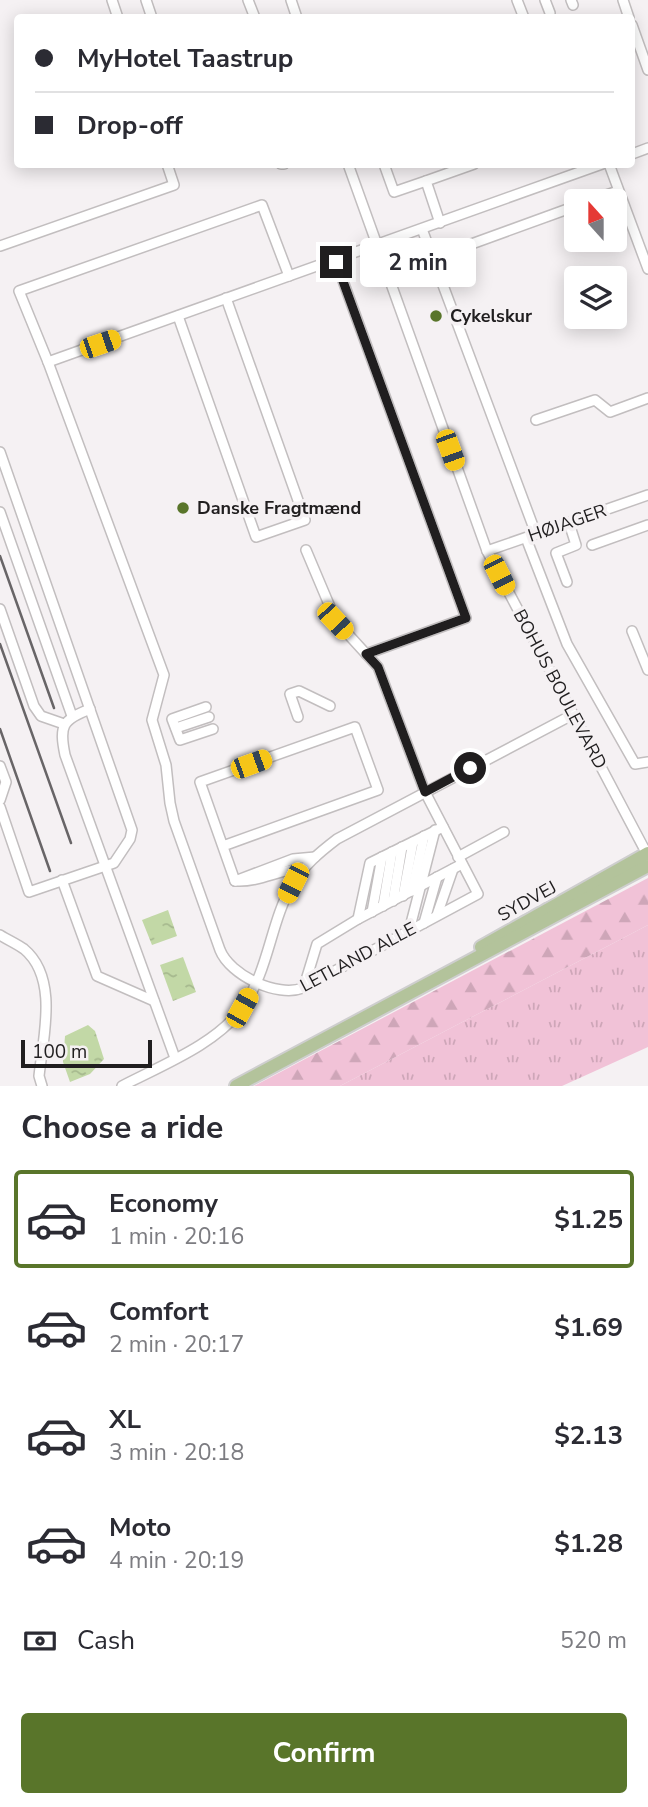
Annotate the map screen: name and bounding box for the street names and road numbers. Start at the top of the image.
street label: HØJAGER [525,498,609,548]
street label: BOHUS BOULEVARD [508,605,612,773]
street label: SYDVEJ [493,875,561,927]
street label: LETLAND ALLE [296,916,420,998]

